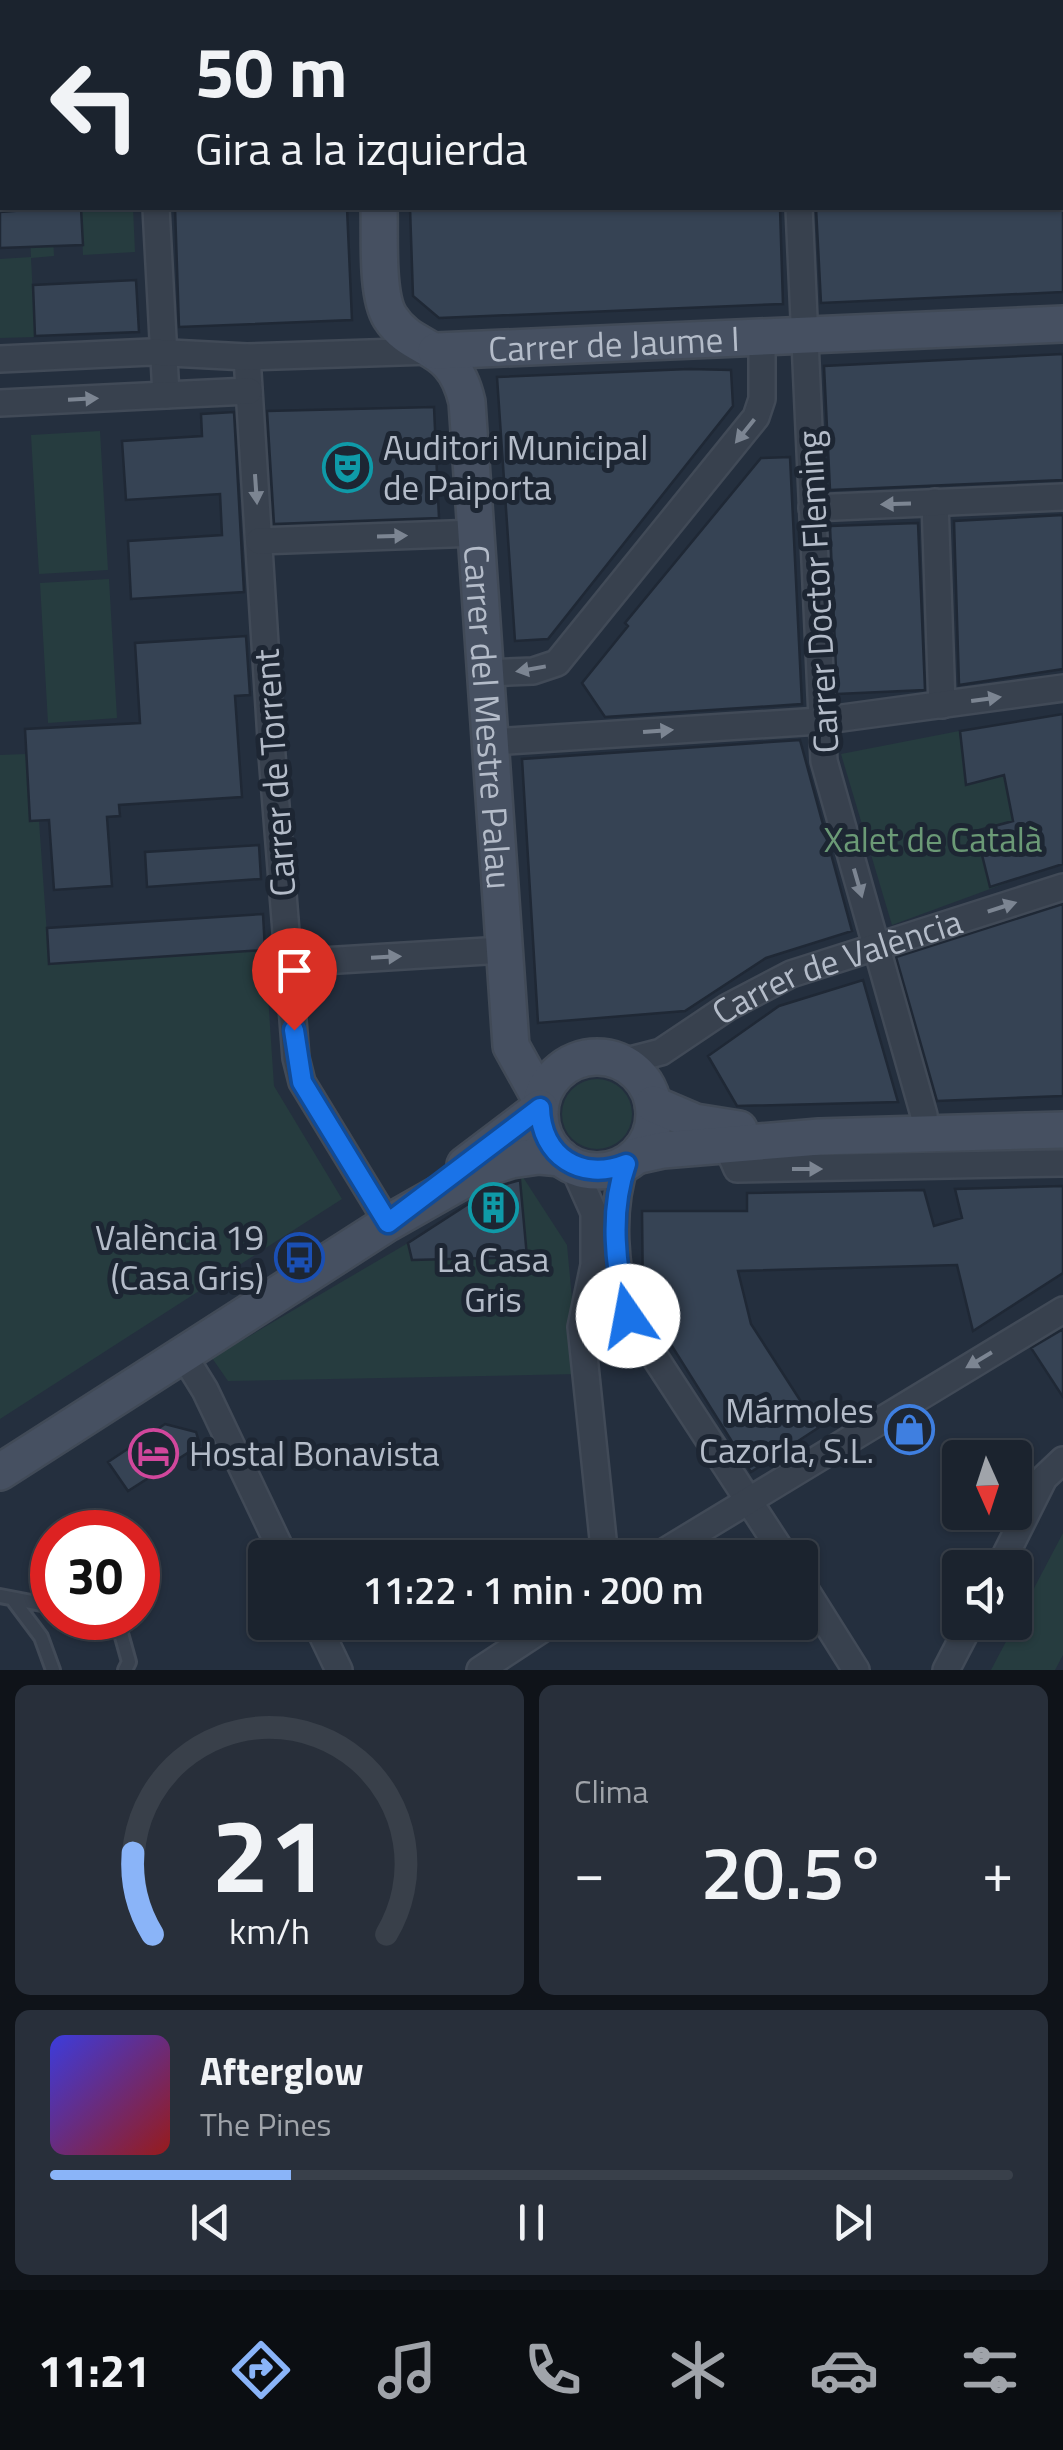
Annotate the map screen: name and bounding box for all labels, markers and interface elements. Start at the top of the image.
text: 50 m [195,18,348,124]
icon: left [30,40,160,170]
text: Gira a la izquierda [195,114,528,182]
street label: Carrer de Jaume I [487,311,741,376]
one-way arrow [67,391,99,407]
one-way arrow [735,419,756,444]
place label: Auditori Municipal de Paiporta [383,420,648,514]
street label: Carrer Doctor Fleming [782,429,852,755]
theatre icon: Auditori Municipal de Paiporta [322,441,374,493]
one-way arrow [248,473,264,505]
one-way arrow [879,496,911,512]
one-way arrow [376,528,408,544]
street label: Carrer del Mestre Palau [450,543,527,891]
street label: Carrer de Torrent [238,647,310,899]
one-way arrow [515,662,546,677]
one-way arrow [971,690,1002,706]
one-way arrow [642,723,674,739]
park label: Xalet de Català [824,812,1042,866]
one-way arrow [851,869,866,899]
street label: Carrer de València [701,894,969,1038]
one-way arrow [987,898,1017,913]
pin [252,928,337,1031]
icon: arrive [267,943,322,998]
one-way arrow [371,949,403,965]
one-way arrow [792,1161,824,1177]
building icon: La Casa Gris [467,1181,519,1233]
place label: València 19 (Casa Gris) [95,1210,264,1304]
bus stop icon: València 19 (Casa Gris) [273,1231,325,1283]
place label: La Casa Gris [437,1232,549,1326]
position arrow [576,1264,680,1368]
one-way arrow [965,1351,993,1368]
place label: Mármoles Cazorla, S.L. [699,1383,874,1477]
shop icon: Mármoles Cazorla, S.L. [883,1404,935,1456]
place label: Hostal Bonavista [189,1426,440,1480]
hotel icon: Hostal Bonavista [128,1427,180,1479]
north arrow [942,1440,1032,1530]
map controls [942,1440,1032,1640]
speed limit sign: 30 [30,1510,160,1640]
button: sound [942,1550,1032,1640]
text: 11:22 · 1 min · 200 m [362,1561,704,1619]
text: Clima [574,1767,649,1815]
text: 21 [211,1774,328,1932]
text: 20.5° [701,1814,886,1928]
text: − [574,1830,605,1913]
text: + [982,1830,1013,1913]
text: km/h [229,1903,310,1958]
text: Afterglow [200,2042,364,2100]
text: The Pines [200,2100,331,2148]
icon: previous [183,2195,238,2250]
icon: pause [504,2195,559,2250]
icon: next [825,2195,880,2250]
icon: directions [226,2335,296,2405]
icon: music [372,2335,442,2405]
icon: phone [518,2335,588,2405]
icon: climate [663,2335,733,2405]
icon: car [809,2335,879,2405]
icon: filters [955,2335,1025,2405]
text: 11:21 [38,2336,150,2404]

